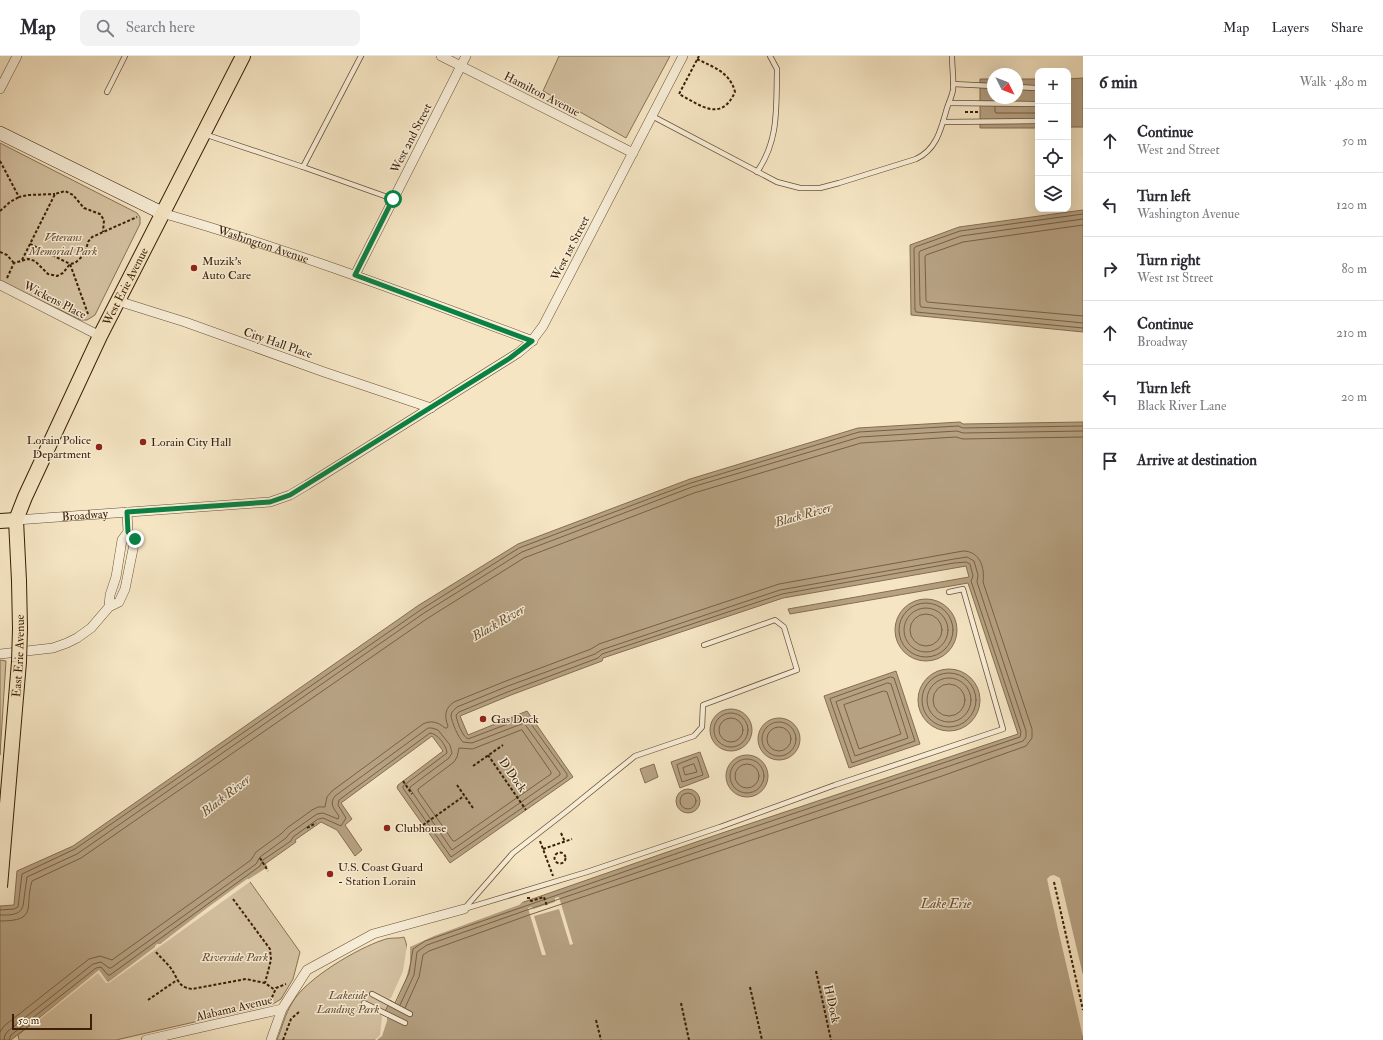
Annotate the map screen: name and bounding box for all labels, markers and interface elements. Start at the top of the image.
search box [80,10,360,46]
text: Map [20,16,56,40]
icon: search [94,17,116,39]
text: Search here [126,18,195,37]
text: Map [1223,19,1249,36]
text: Layers [1271,19,1309,36]
text: Share [1331,19,1363,36]
north arrow [987,68,1023,104]
map controls [1035,68,1071,212]
button: + [1035,68,1071,104]
street label: Hamilton Avenue [501,69,582,120]
text: 6 min [1099,72,1138,93]
text: Walk · 480 m [1299,74,1367,90]
street label: West 2nd Street [387,101,435,176]
button: − [1035,104,1071,140]
text: Continue [1137,123,1193,142]
icon: ahead [1099,130,1121,152]
text: 50 m [1342,133,1367,149]
button: locate [1035,140,1071,176]
text: West 2nd Street [1137,142,1220,158]
button: layers [1035,176,1071,212]
text: Turn left [1137,187,1191,206]
route start [384,190,402,208]
icon: left [1099,194,1121,216]
text: 120 m [1336,197,1367,213]
text: Washington Avenue [1137,206,1240,222]
street label: West 1st Street [547,213,593,284]
street label: Washington Avenue [215,223,311,267]
park label: Veterans Memorial Park [28,230,97,259]
street label: West Erie Avenue [99,245,152,329]
text: Turn right [1137,251,1200,270]
place label: Muzik's Auto Care [201,254,251,283]
icon: right [1099,258,1121,280]
text: 80 m [1341,261,1367,277]
marker: Muzik's Auto Care [189,263,199,273]
text: West 1st Street [1137,270,1213,286]
street label: Wickens Place [20,278,89,323]
text: Continue [1137,315,1193,334]
icon: ahead [1099,322,1121,344]
street label: City Hall Place [241,325,314,362]
text: 210 m [1336,325,1367,341]
text: Broadway [1137,334,1187,350]
text: Turn left [1137,379,1191,398]
icon: left [1099,386,1121,408]
text: 20 m [1341,389,1367,405]
text: Black River Lane [1137,398,1226,414]
place label: Lorain Police Department [27,433,91,462]
place label: Lorain City Hall [151,435,231,450]
marker: Lorain City Hall [138,437,148,447]
marker: Lorain Police Department [94,442,104,452]
icon: arrive [1099,450,1121,472]
text: Arrive at destination [1137,451,1257,470]
water label: Black River [772,499,835,531]
street label: Broadway [61,506,109,525]
route end [126,530,144,548]
water label: Black River [468,601,529,645]
street label: East Erie Avenue [9,614,28,698]
place label: Gas Dock [491,712,539,727]
marker: Gas Dock [478,714,488,724]
street label: D Dock [495,755,530,796]
water label: Black River [197,771,254,821]
place label: Clubhouse [395,821,446,836]
marker: Clubhouse [382,823,392,833]
place label: U.S. Coast Guard - Station Lorain [338,860,423,889]
marker: U.S. Coast Guard - Station Lorain [325,869,335,879]
water label: Lake Erie [920,896,972,912]
park label: Riverside Park [201,950,268,965]
street label: H Dock [820,984,843,1025]
park label: Lakeside Landing Park [315,988,380,1017]
street label: Alabama Avenue [193,992,274,1025]
scale bar [12,1012,92,1031]
text: 50 m [18,1014,39,1027]

